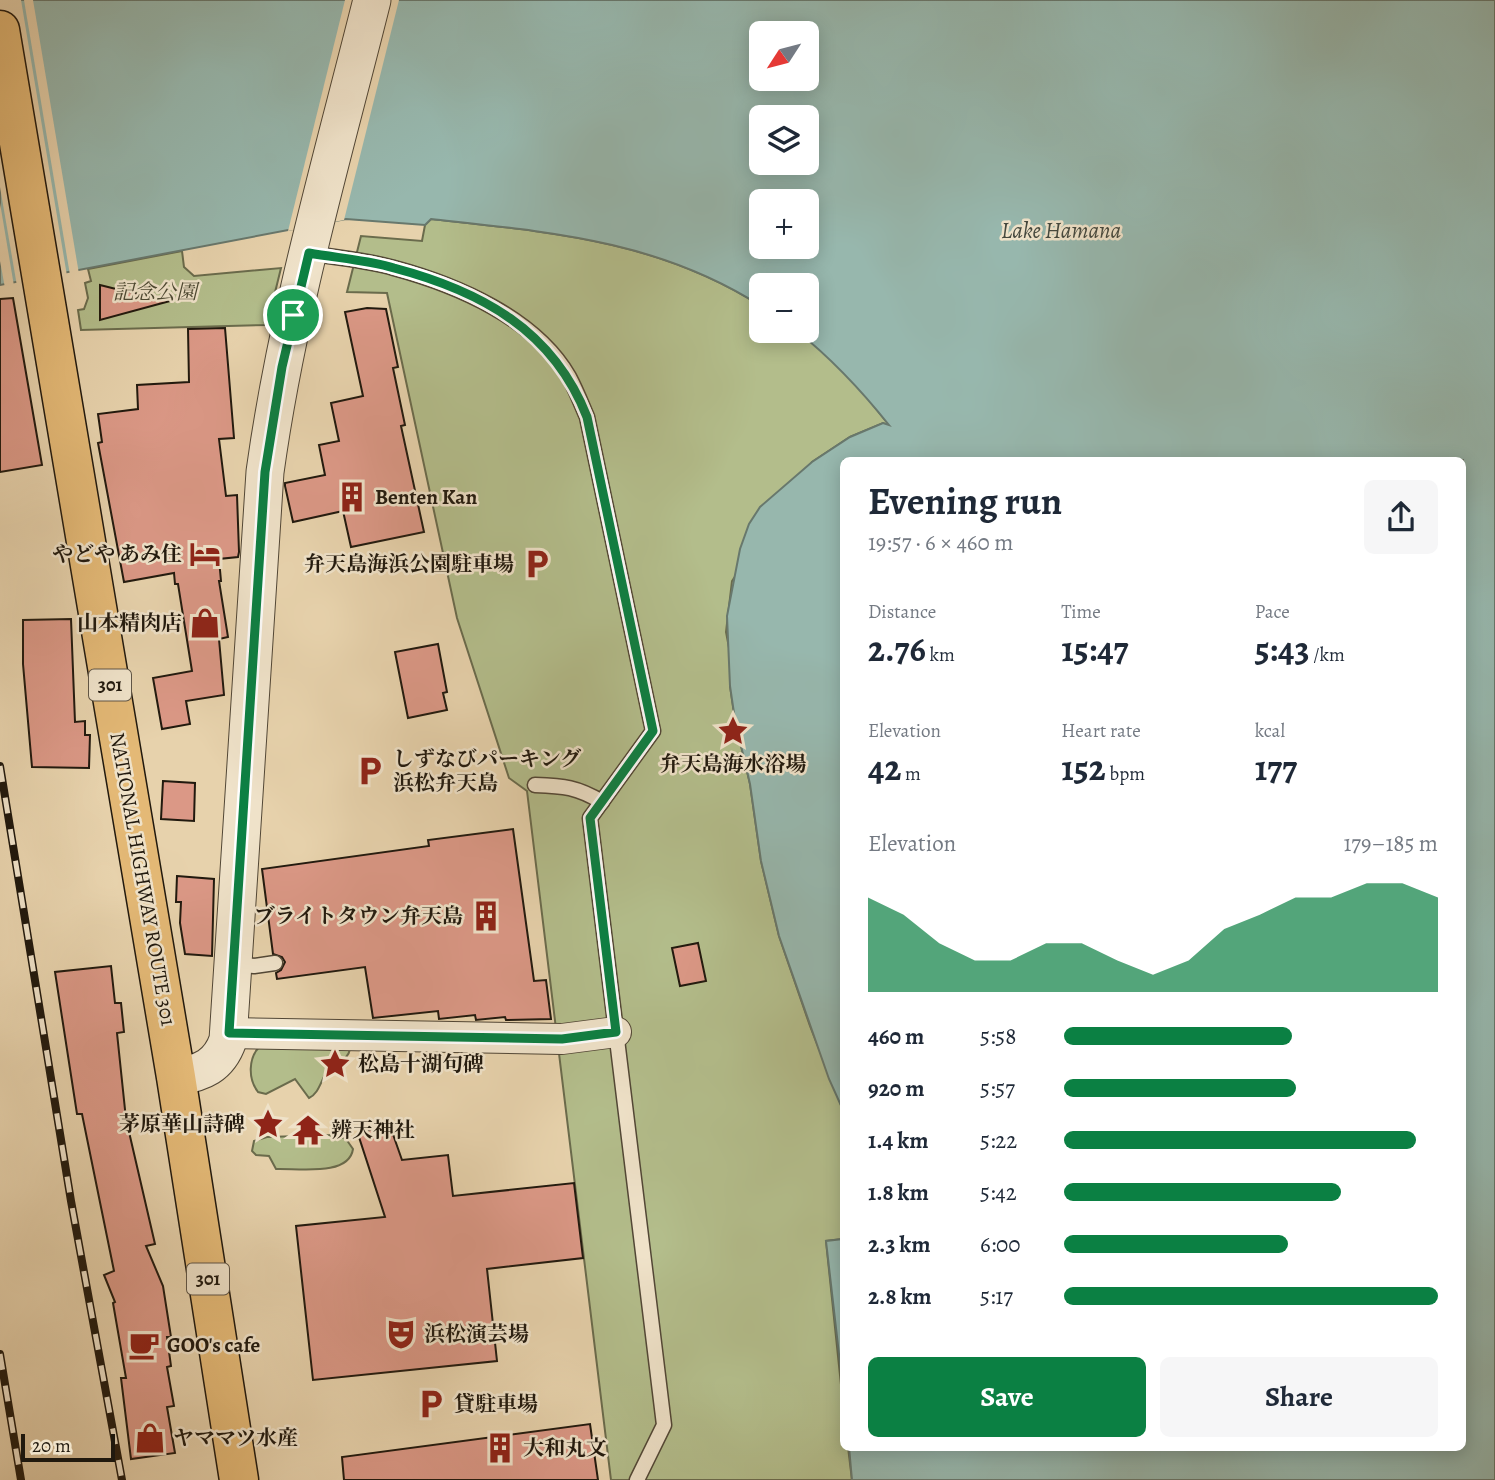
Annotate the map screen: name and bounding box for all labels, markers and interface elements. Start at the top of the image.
north arrow [749,21,819,91]
map controls [749,21,819,343]
button: layers [749,105,819,175]
button: + [749,189,819,259]
water label: Lake Hamana [1001,215,1121,246]
button: − [749,273,819,343]
park label: 記念公園 [113,278,200,306]
pin [263,285,323,345]
icon: arrive [274,296,312,334]
text: Evening run [868,475,1062,527]
building icon: Benten Kan [335,480,369,514]
button: share [1364,480,1438,554]
place label: Benten Kan [375,483,477,511]
text: 19:57 · 6 × 460 m [868,527,1013,558]
hotel icon: やどや あみ住 [188,537,222,571]
place label: やどや あみ住 [52,540,182,568]
parking icon: 弁天島海浜公園駐車場 [520,547,554,581]
place label: 弁天島海浜公園駐車場 [304,550,514,578]
text: Distance [868,599,936,625]
text: Time [1061,599,1101,625]
text: Pace [1255,599,1290,625]
shop icon: 山本精肉店 [188,606,222,640]
place label: 山本精肉店 [77,609,182,637]
text: 2.76 [868,625,926,673]
text: 15:47 [1061,625,1129,673]
text: 5:43 [1255,625,1309,673]
text: km [926,642,955,668]
text: /km [1309,642,1345,668]
road number: 301 [89,670,131,700]
place icon: 弁天島海水浴場 [716,714,750,748]
text: Elevation [868,718,941,744]
text: Heart rate [1061,718,1141,744]
text: kcal [1255,718,1285,744]
street label: NATIONAL HIGHWAY ROUTE 301 [103,730,183,1028]
text: 42 [868,744,901,792]
text: 152 [1061,744,1106,792]
text: 177 [1255,744,1297,792]
place label: しずなびパーキング 浜松弁天島 [393,745,581,797]
place label: 弁天島海水浴場 [660,750,807,778]
parking icon: しずなびパーキング 浜松弁天島 [353,754,387,788]
text: m [901,761,921,787]
text: bpm [1106,761,1145,787]
text: Elevation [868,828,956,859]
text: 179–185 m [1343,828,1438,859]
building icon: ブライトタウン弁天島 [469,899,503,933]
place label: ブライトタウン弁天島 [254,902,463,930]
text: 460 m [868,1021,924,1052]
text: 5:58 [980,1021,1016,1052]
place icon: 松島十湖句碑 [318,1047,352,1081]
place label: 松島十湖句碑 [358,1050,484,1078]
text: 920 m [868,1073,925,1104]
text: 5:57 [980,1073,1015,1104]
place icon: 茅原華山詩碑 [251,1107,285,1141]
place label: 茅原華山詩碑 [119,1110,245,1138]
temple icon: 辨天神社 [291,1113,325,1147]
place label: 辨天神社 [331,1116,415,1144]
text: 1.4 km [868,1125,929,1156]
text: 5:22 [980,1125,1017,1156]
text: 1.8 km [868,1177,929,1208]
text: 5:42 [980,1177,1017,1208]
text: 2.3 km [868,1229,931,1260]
text: 6:00 [980,1229,1021,1260]
road number: 301 [187,1264,229,1294]
text: 2.8 km [868,1281,932,1312]
text: 5:17 [980,1281,1013,1312]
theatre icon: 浜松演芸場 [384,1317,418,1351]
place label: 浜松演芸場 [424,1320,529,1348]
cafe icon: GOO's cafe [127,1328,161,1362]
place label: GOO's cafe [167,1331,260,1359]
button: Save [868,1357,1146,1437]
button: Share [1160,1357,1438,1437]
parking icon: 貸駐車場 [414,1387,448,1421]
place label: 貸駐車場 [454,1390,538,1418]
shop icon: ヤママツ水産 [133,1421,167,1455]
place label: ヤママツ水産 [173,1424,298,1452]
scale bar [21,1431,116,1463]
building icon: 大和丸文 [483,1431,517,1465]
text: 20 m [32,1433,71,1459]
place label: 大和丸文 [523,1434,607,1462]

